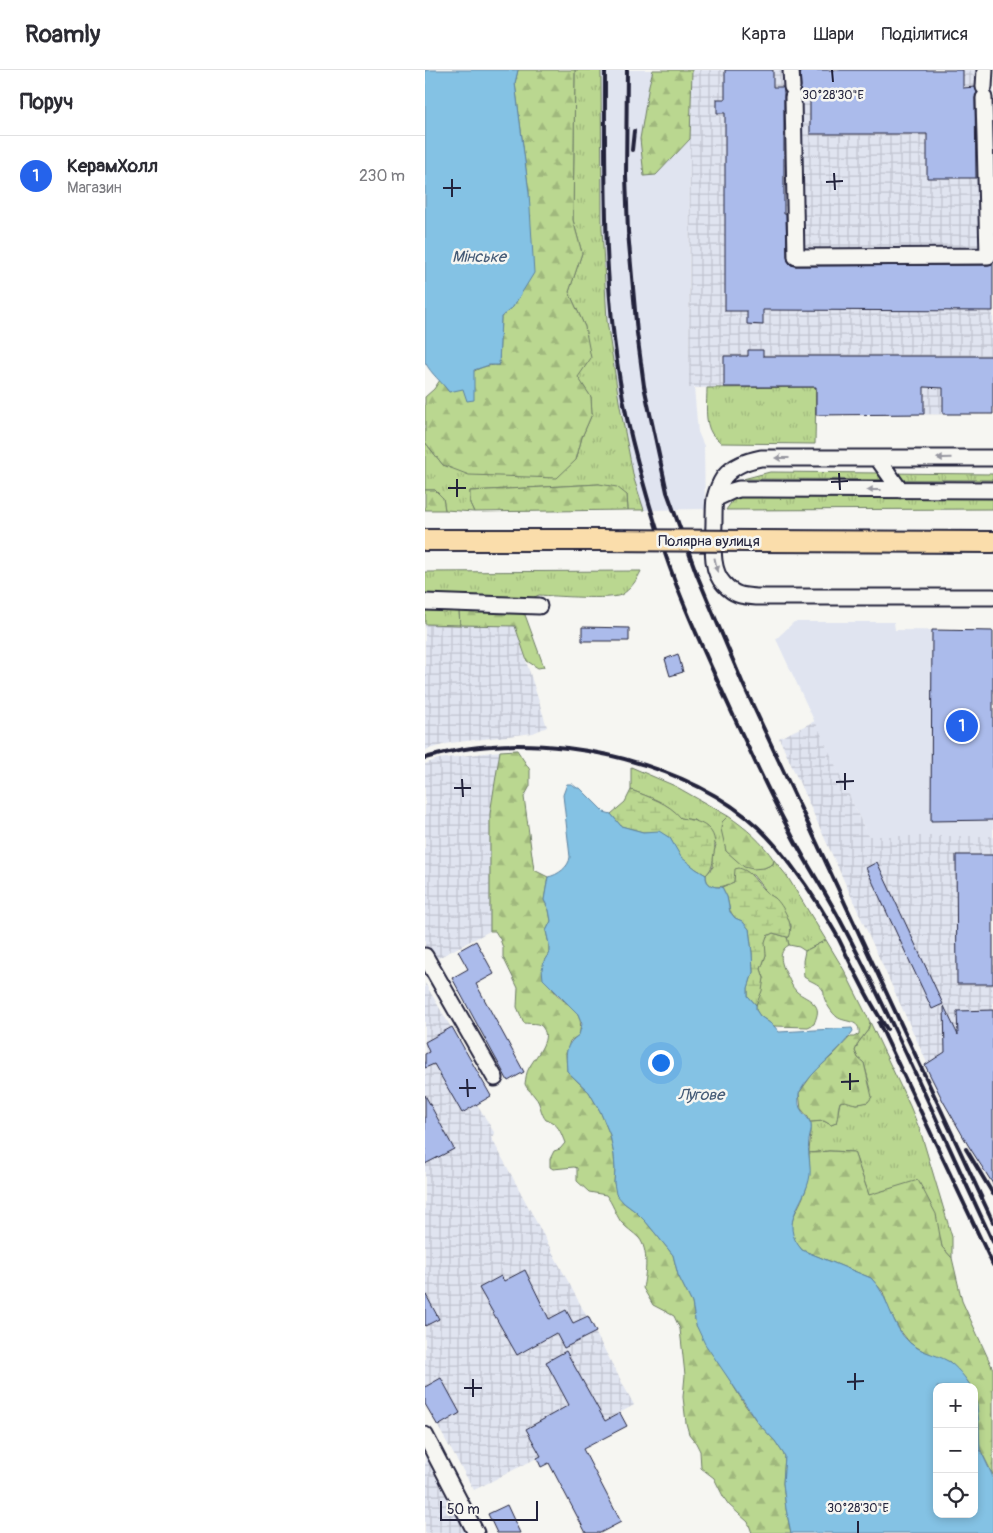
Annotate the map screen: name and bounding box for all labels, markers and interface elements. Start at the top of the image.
text: Roamly [25,20,100,49]
text: Карта [741,23,786,46]
text: Шари [814,23,853,46]
text: Поділитися [881,23,968,46]
text: 30°28'30"E [802,88,864,103]
text: Поруч [20,89,73,116]
text: КерамХолл [67,154,158,178]
text: 1 [33,166,39,186]
text: 230 m [359,166,405,186]
text: Магазин [67,178,122,198]
water label: Мінське [452,247,508,267]
one-way arrow [774,454,790,462]
one-way arrow [936,454,952,462]
one-way arrow [866,485,882,493]
street label: Полярна вулиця [658,532,760,551]
one-way arrow [712,558,720,573]
pin: 1 [946,707,978,745]
your location [648,1050,674,1076]
water label: Лугове [678,1085,726,1105]
map controls [933,1383,978,1518]
button: + [933,1383,978,1428]
button: − [933,1428,978,1473]
button: locate [933,1473,978,1518]
scale bar [440,1498,537,1521]
text: 50 m [447,1501,480,1518]
text: 30°28'30"E [827,1501,889,1516]

